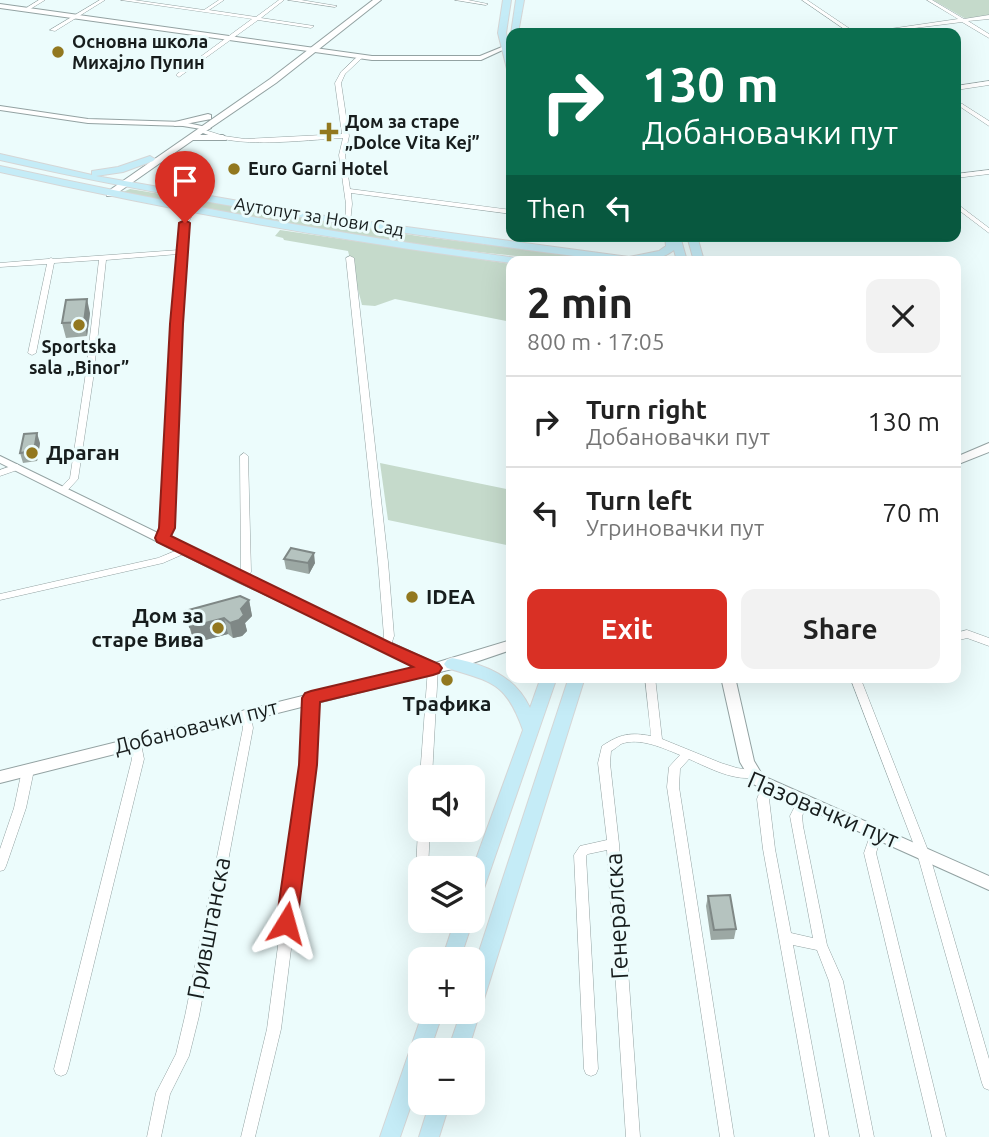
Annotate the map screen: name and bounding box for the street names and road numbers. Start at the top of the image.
street label: Аутопут за Нови Сад [233,193,406,239]
street label: Добановачки пут [111,694,281,758]
street label: Пазовачки пут [744,766,903,854]
street label: Генералска [600,852,633,980]
street label: Гривштанска [182,855,235,1001]

